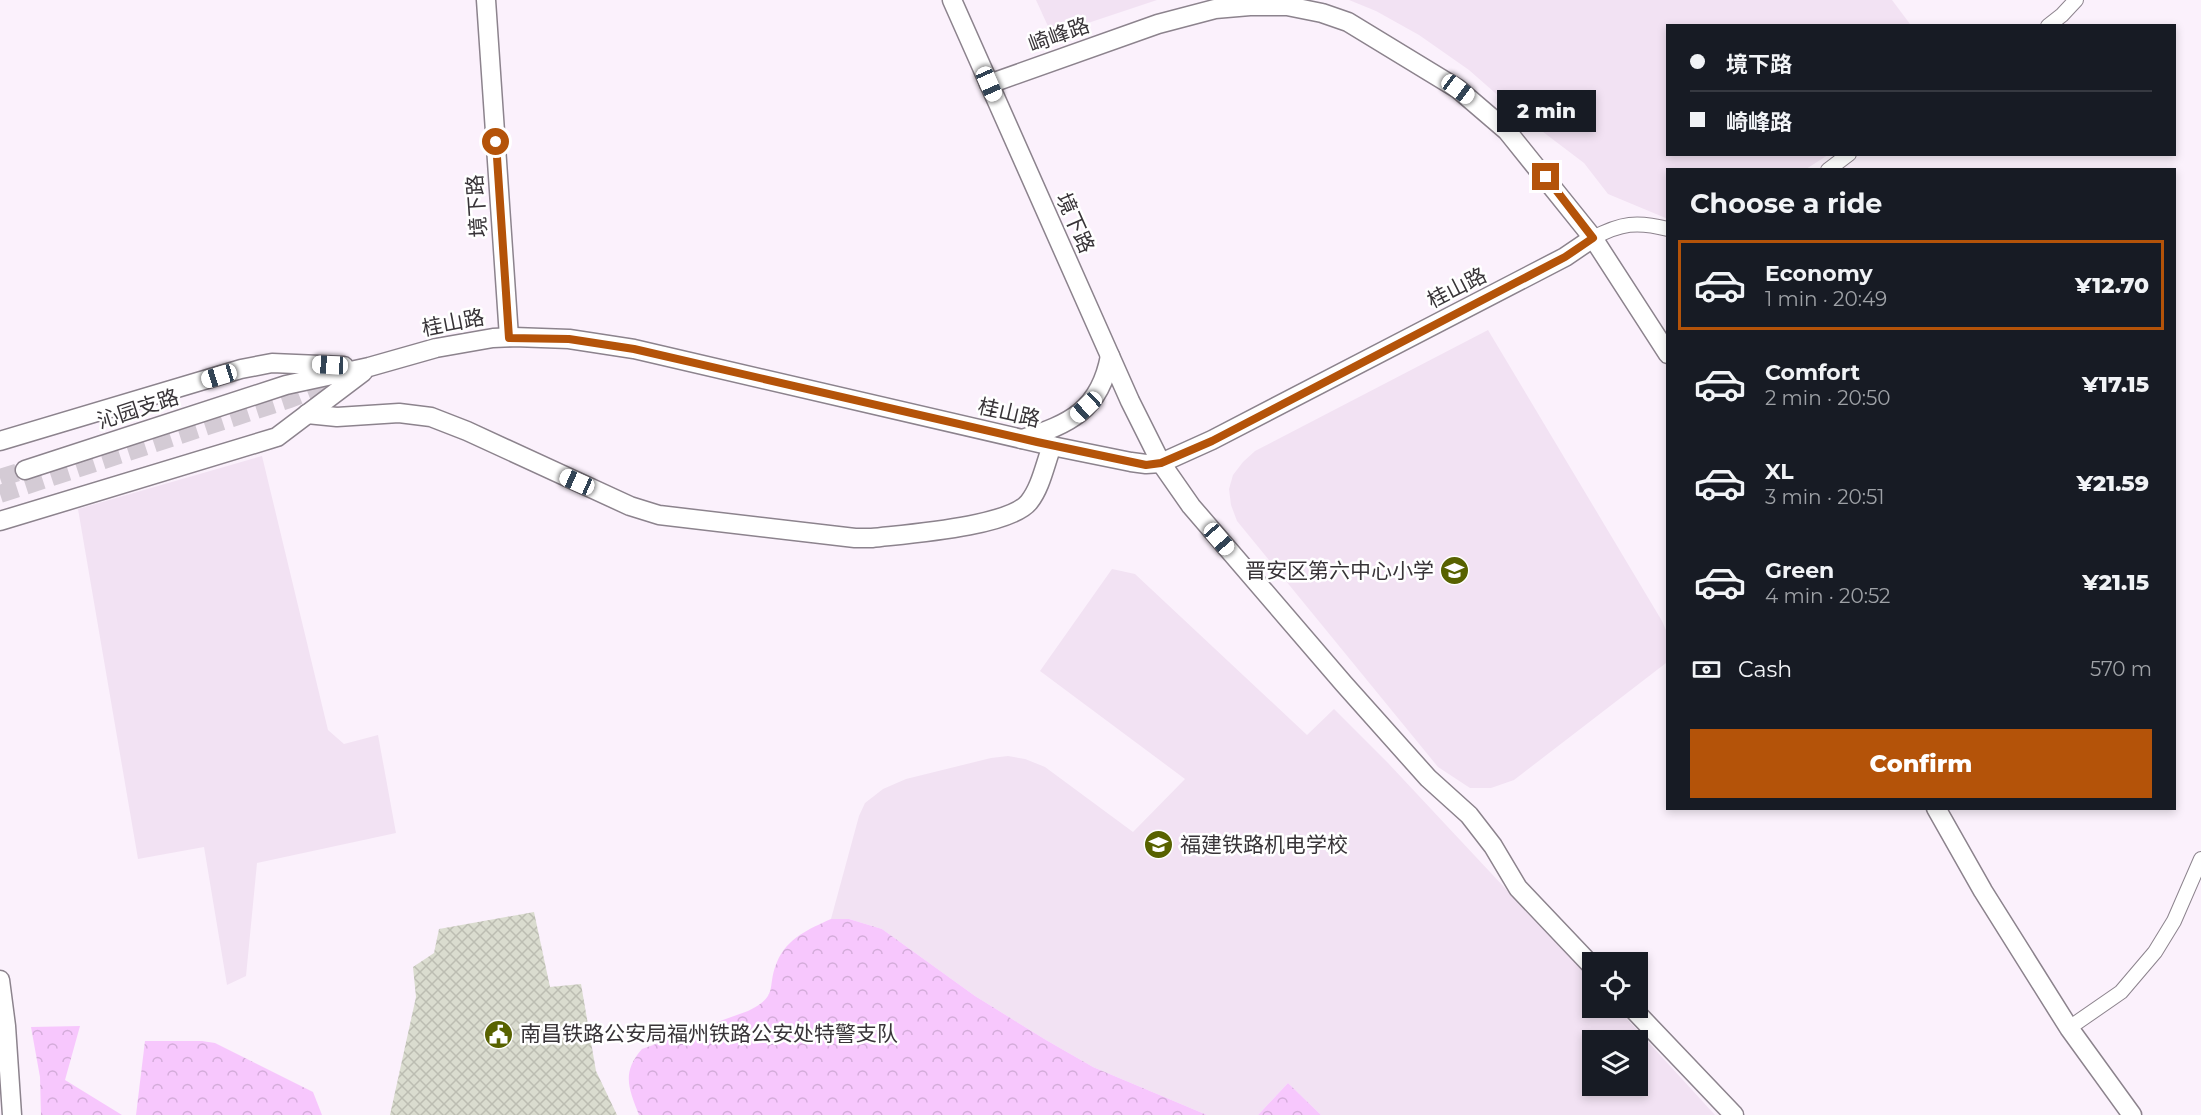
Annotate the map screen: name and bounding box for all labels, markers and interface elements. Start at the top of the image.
street label: 崎峰路 [1025,12,1093,57]
text: 境下路 [1726,51,1792,78]
car [973,64,1005,104]
car [1438,71,1478,107]
callout: 2 min [1496,90,1596,132]
text: 2 min [1517,99,1576,123]
text: 崎峰路 [1726,109,1792,136]
route start [482,128,509,155]
route end [1532,163,1559,190]
street label: 境下路 [462,174,491,238]
text: Choose a ride [1690,187,1882,220]
street label: 境下路 [1051,189,1100,257]
icon: car [1693,258,1747,312]
text: Economy [1765,260,1873,287]
street label: 桂山路 [1423,262,1491,313]
text: ¥12.70 [2075,272,2149,299]
text: 1 min · 20:49 [1765,287,1887,311]
street label: 桂山路 [420,304,486,341]
car [312,355,348,375]
icon: car [1693,357,1747,411]
text: Comfort [1765,359,1860,386]
car [199,362,239,390]
text: ¥17.15 [2082,371,2149,398]
street label: 沁园支路 [94,384,182,433]
text: 2 min · 20:50 [1765,386,1891,410]
car [1067,388,1105,426]
street label: 桂山路 [976,393,1043,432]
icon: car [1693,456,1747,510]
text: XL [1765,458,1794,485]
car [557,466,597,498]
text: ¥21.59 [2076,470,2149,497]
text: 3 min · 20:51 [1765,485,1885,509]
car [1200,520,1238,558]
school or university icon: 晋安区第六中心小学 [1439,555,1471,587]
icon: car [1693,555,1747,609]
text: Green [1765,557,1834,584]
place label: 晋安区第六中心小学 [1245,558,1434,583]
text: ¥21.15 [2082,569,2149,596]
text: 4 min · 20:52 [1765,584,1890,608]
icon: cash [1690,653,1723,686]
text: Cash [1738,656,1792,683]
text: 570 m [2090,657,2152,681]
button: Confirm [1690,729,2152,798]
school or university icon: 福建铁路机电学校 [1143,829,1175,861]
place label: 福建铁路机电学校 [1180,832,1348,857]
map controls [1582,952,1648,1096]
button: locate [1582,952,1648,1018]
public building icon: 南昌铁路公安局福州铁路公安处特警支队 [483,1018,515,1050]
place label: 南昌铁路公安局福州铁路公安处特警支队 [520,1021,898,1046]
button: layers [1582,1030,1648,1096]

